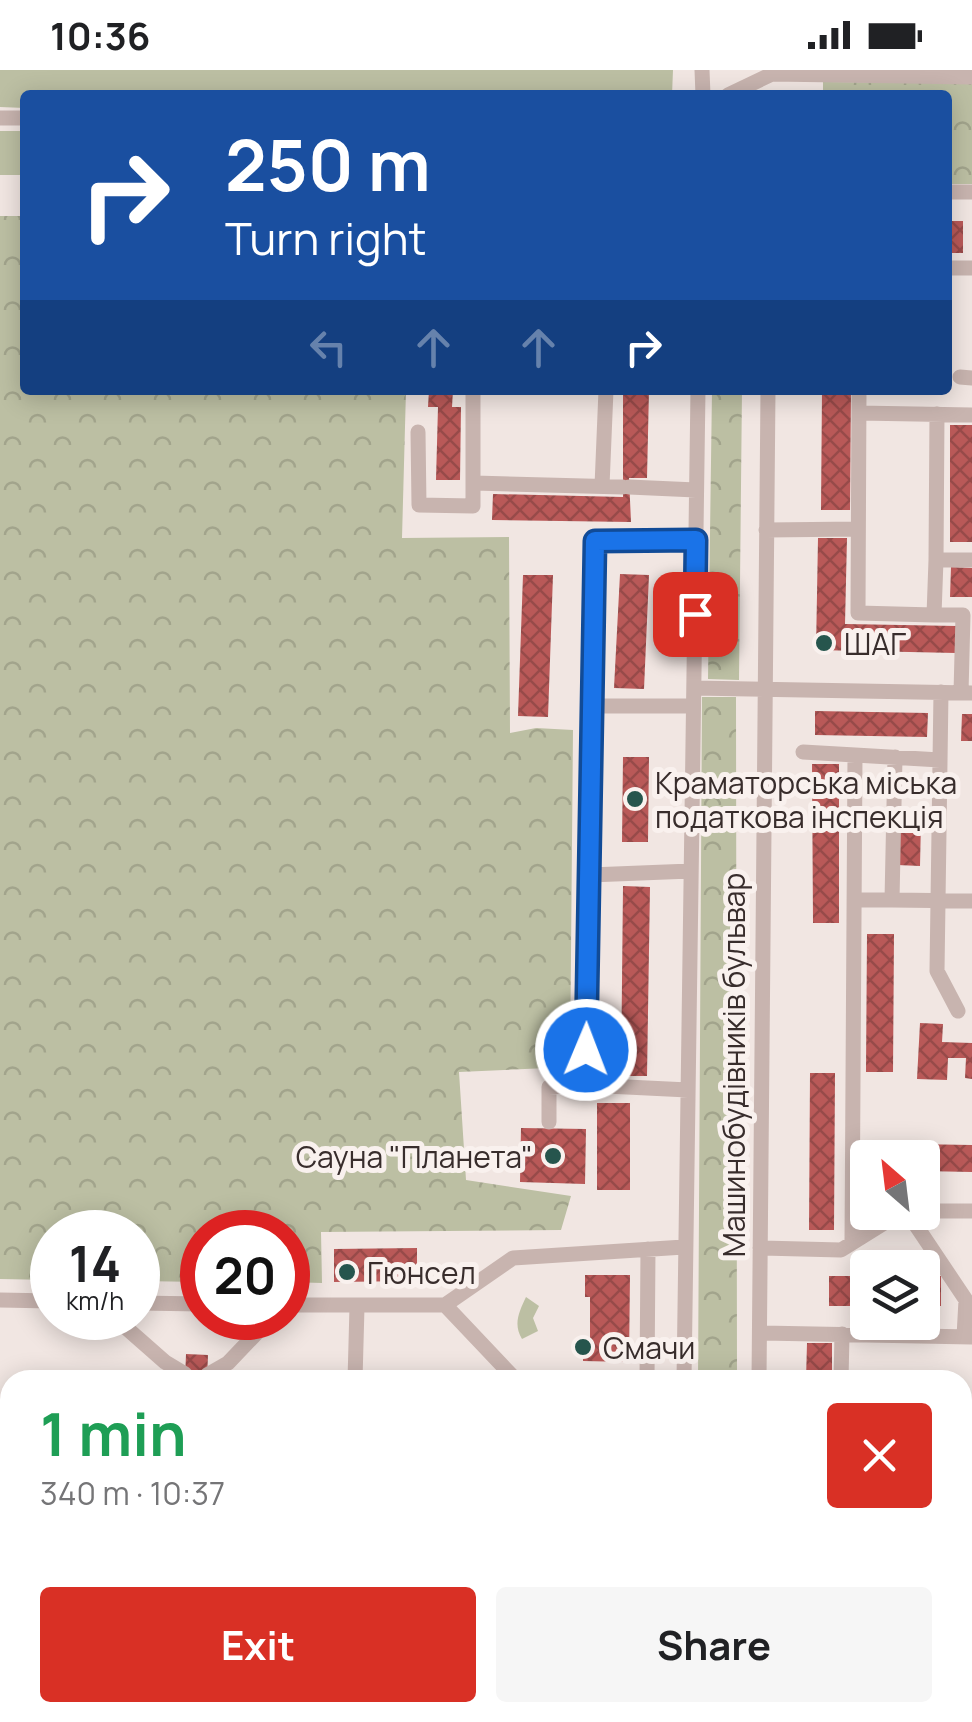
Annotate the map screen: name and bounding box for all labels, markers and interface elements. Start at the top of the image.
text: 10:36 [50,9,150,61]
text: 250 m [225,116,431,212]
icon: right [60,130,190,260]
text: Turn right [225,207,426,269]
icon: left [301,320,356,375]
icon: ahead [406,320,461,375]
icon: ahead [511,320,566,375]
icon: right [616,320,671,375]
pin [653,572,738,657]
icon: arrive [668,587,723,642]
place label: ШАГ [844,623,906,664]
marker: ШАГ [813,632,835,654]
place label: Краматорська міська податкова інспекція [655,762,957,837]
marker: Краматорська міська податкова інспекція [624,788,646,810]
street label: Машинобудівників бульвар [713,873,754,1257]
position arrow [534,998,638,1102]
place label: Сауна "Планета" [296,1136,533,1177]
north arrow [850,1140,940,1230]
map controls [850,1140,940,1340]
marker: Сауна "Планета" [542,1145,564,1167]
speed limit sign: 20 [180,1210,310,1340]
text: 14 [69,1229,121,1297]
button: layers [850,1250,940,1340]
place label: Гюнсел [367,1252,476,1293]
marker: Гюнсел [336,1261,358,1283]
text: km/h [66,1283,124,1318]
place label: Смачи [603,1327,695,1368]
marker: Смачи [572,1336,594,1358]
text: 1 min [40,1392,187,1474]
button: close [827,1403,932,1508]
text: 340 m · 10:37 [40,1471,225,1515]
button: Exit [40,1587,476,1702]
button: Share [496,1587,932,1702]

